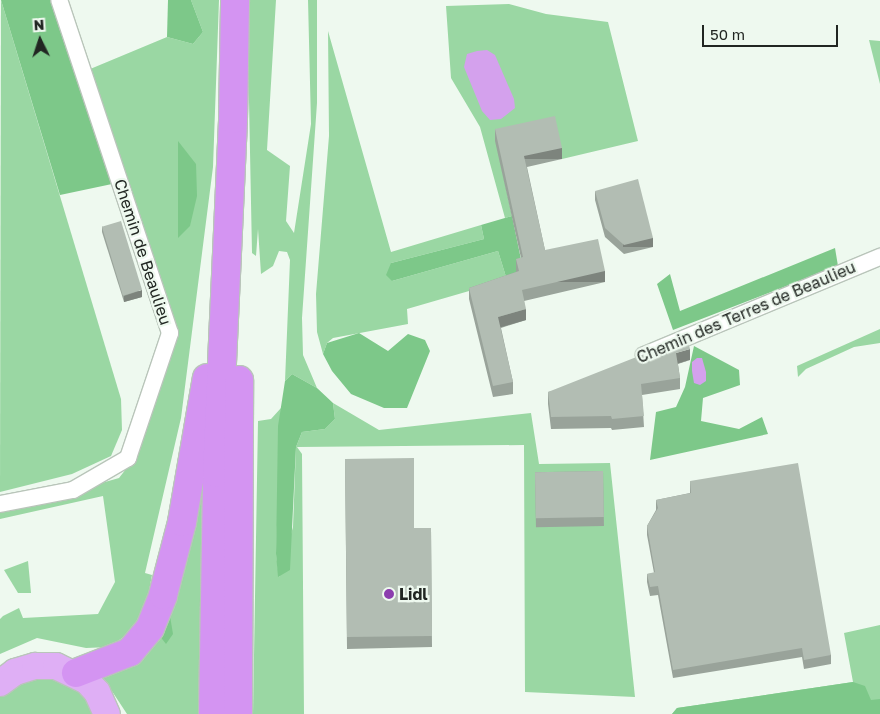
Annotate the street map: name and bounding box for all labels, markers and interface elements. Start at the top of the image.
north arrow [15,15,65,65]
scale bar [705,15,841,47]
text: N [33,16,45,33]
text: 50 m [710,25,745,43]
street label: Chemin de Beaulieu [110,177,176,327]
street label: Chemin des Terres de Beaulieu [634,257,858,367]
place label: Lidl [399,584,428,604]
marker: Lidl [383,588,395,600]

